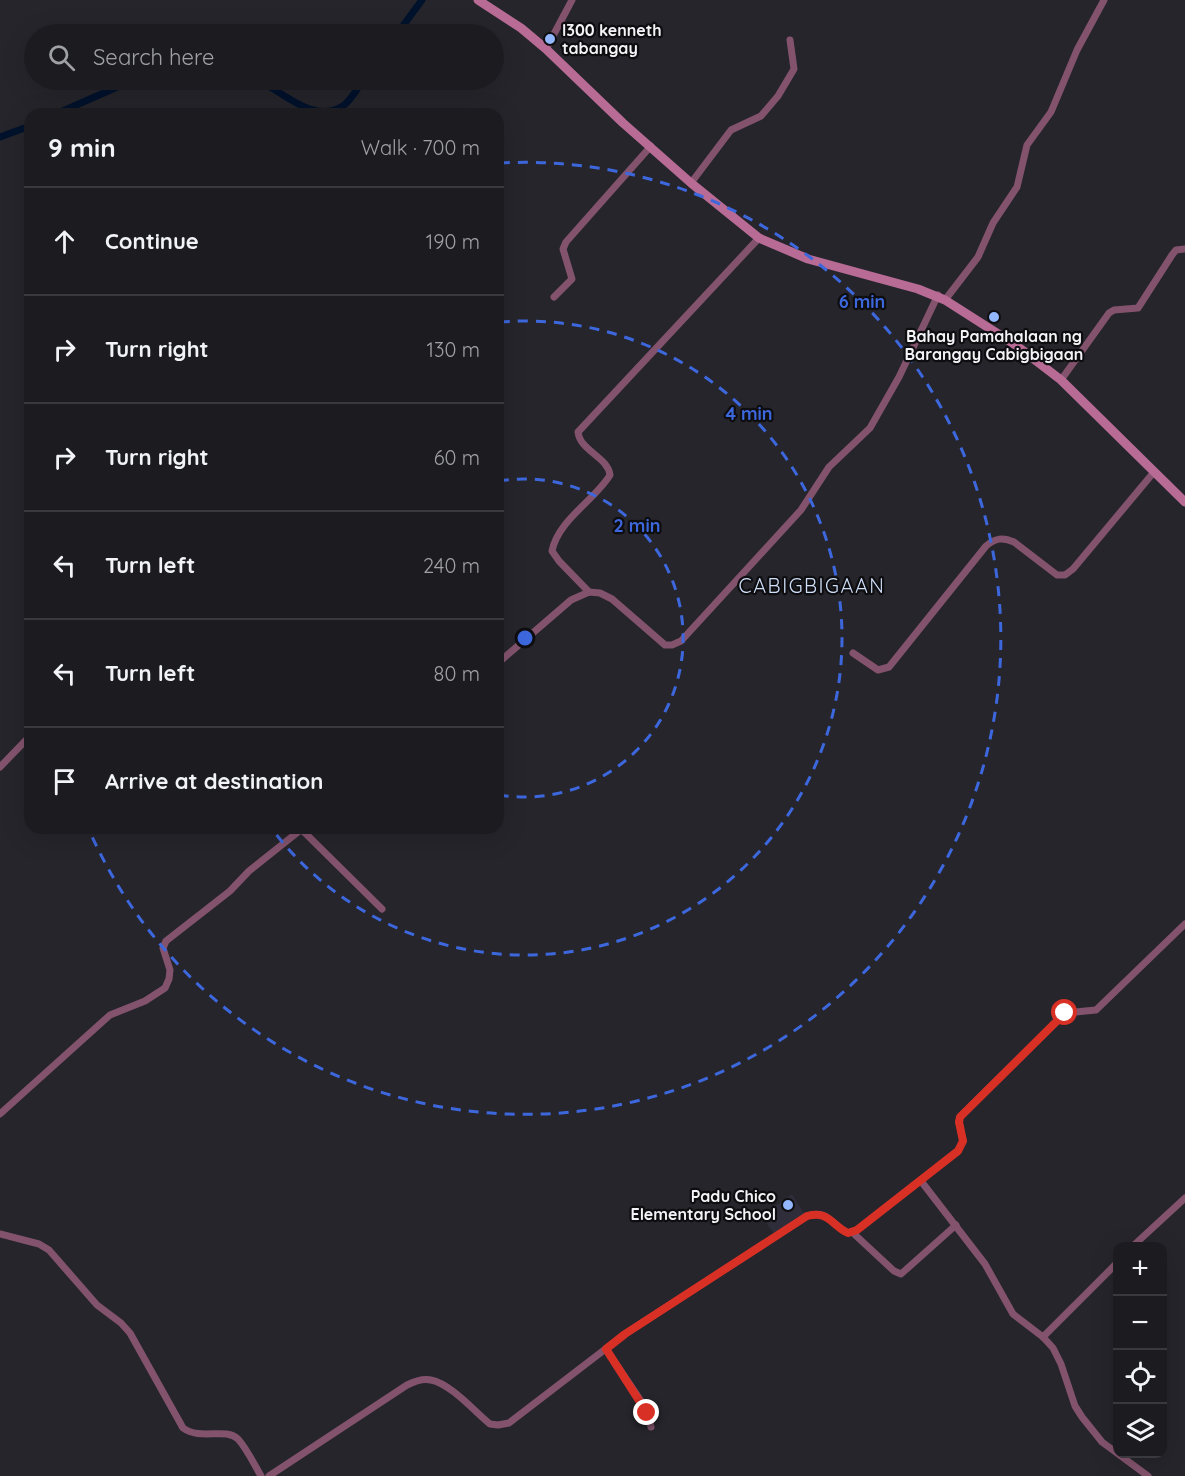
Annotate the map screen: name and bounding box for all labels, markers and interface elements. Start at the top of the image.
place label: l300 kenneth tabangay [562,20,662,58]
search box [24,24,504,90]
marker: l300 kenneth tabangay [543,32,557,46]
icon: search [45,41,78,74]
text: Search here [93,43,214,71]
text: 9 min [48,131,116,164]
text: Walk · 700 m [361,135,480,160]
icon: ahead [48,225,81,258]
text: Continue [105,227,199,255]
text: 190 m [426,229,480,254]
text: 6 min [839,290,885,313]
marker: Bahay Pamahalaan ng Barangay Cabigbigaan [987,310,1001,324]
place label: Bahay Pamahalaan ng Barangay Cabigbigaan [905,326,1083,364]
icon: right [48,333,81,366]
text: Turn right [105,335,209,363]
text: 130 m [427,337,480,362]
text: 4 min [725,402,773,425]
icon: right [48,441,81,474]
text: Turn right [105,443,209,471]
text: 60 m [434,445,480,470]
text: 2 min [614,514,660,537]
icon: left [48,549,81,582]
text: Turn left [105,551,195,579]
text: 240 m [423,553,480,578]
district label: CABIGBIGAAN [739,573,885,598]
centre of rings [515,628,535,648]
icon: left [48,657,81,690]
text: Turn left [105,659,195,687]
text: 80 m [434,661,480,686]
icon: arrive [48,765,81,798]
text: Arrive at destination [105,767,323,795]
route start [1051,999,1077,1025]
place label: Padu Chico Elementary School [631,1186,776,1224]
marker: Padu Chico Elementary School [781,1198,795,1212]
map controls [1113,1242,1167,1458]
button: + [1113,1242,1167,1296]
button: − [1113,1296,1167,1350]
button: locate [1113,1350,1167,1404]
route end [633,1399,659,1425]
button: layers [1113,1404,1167,1458]

